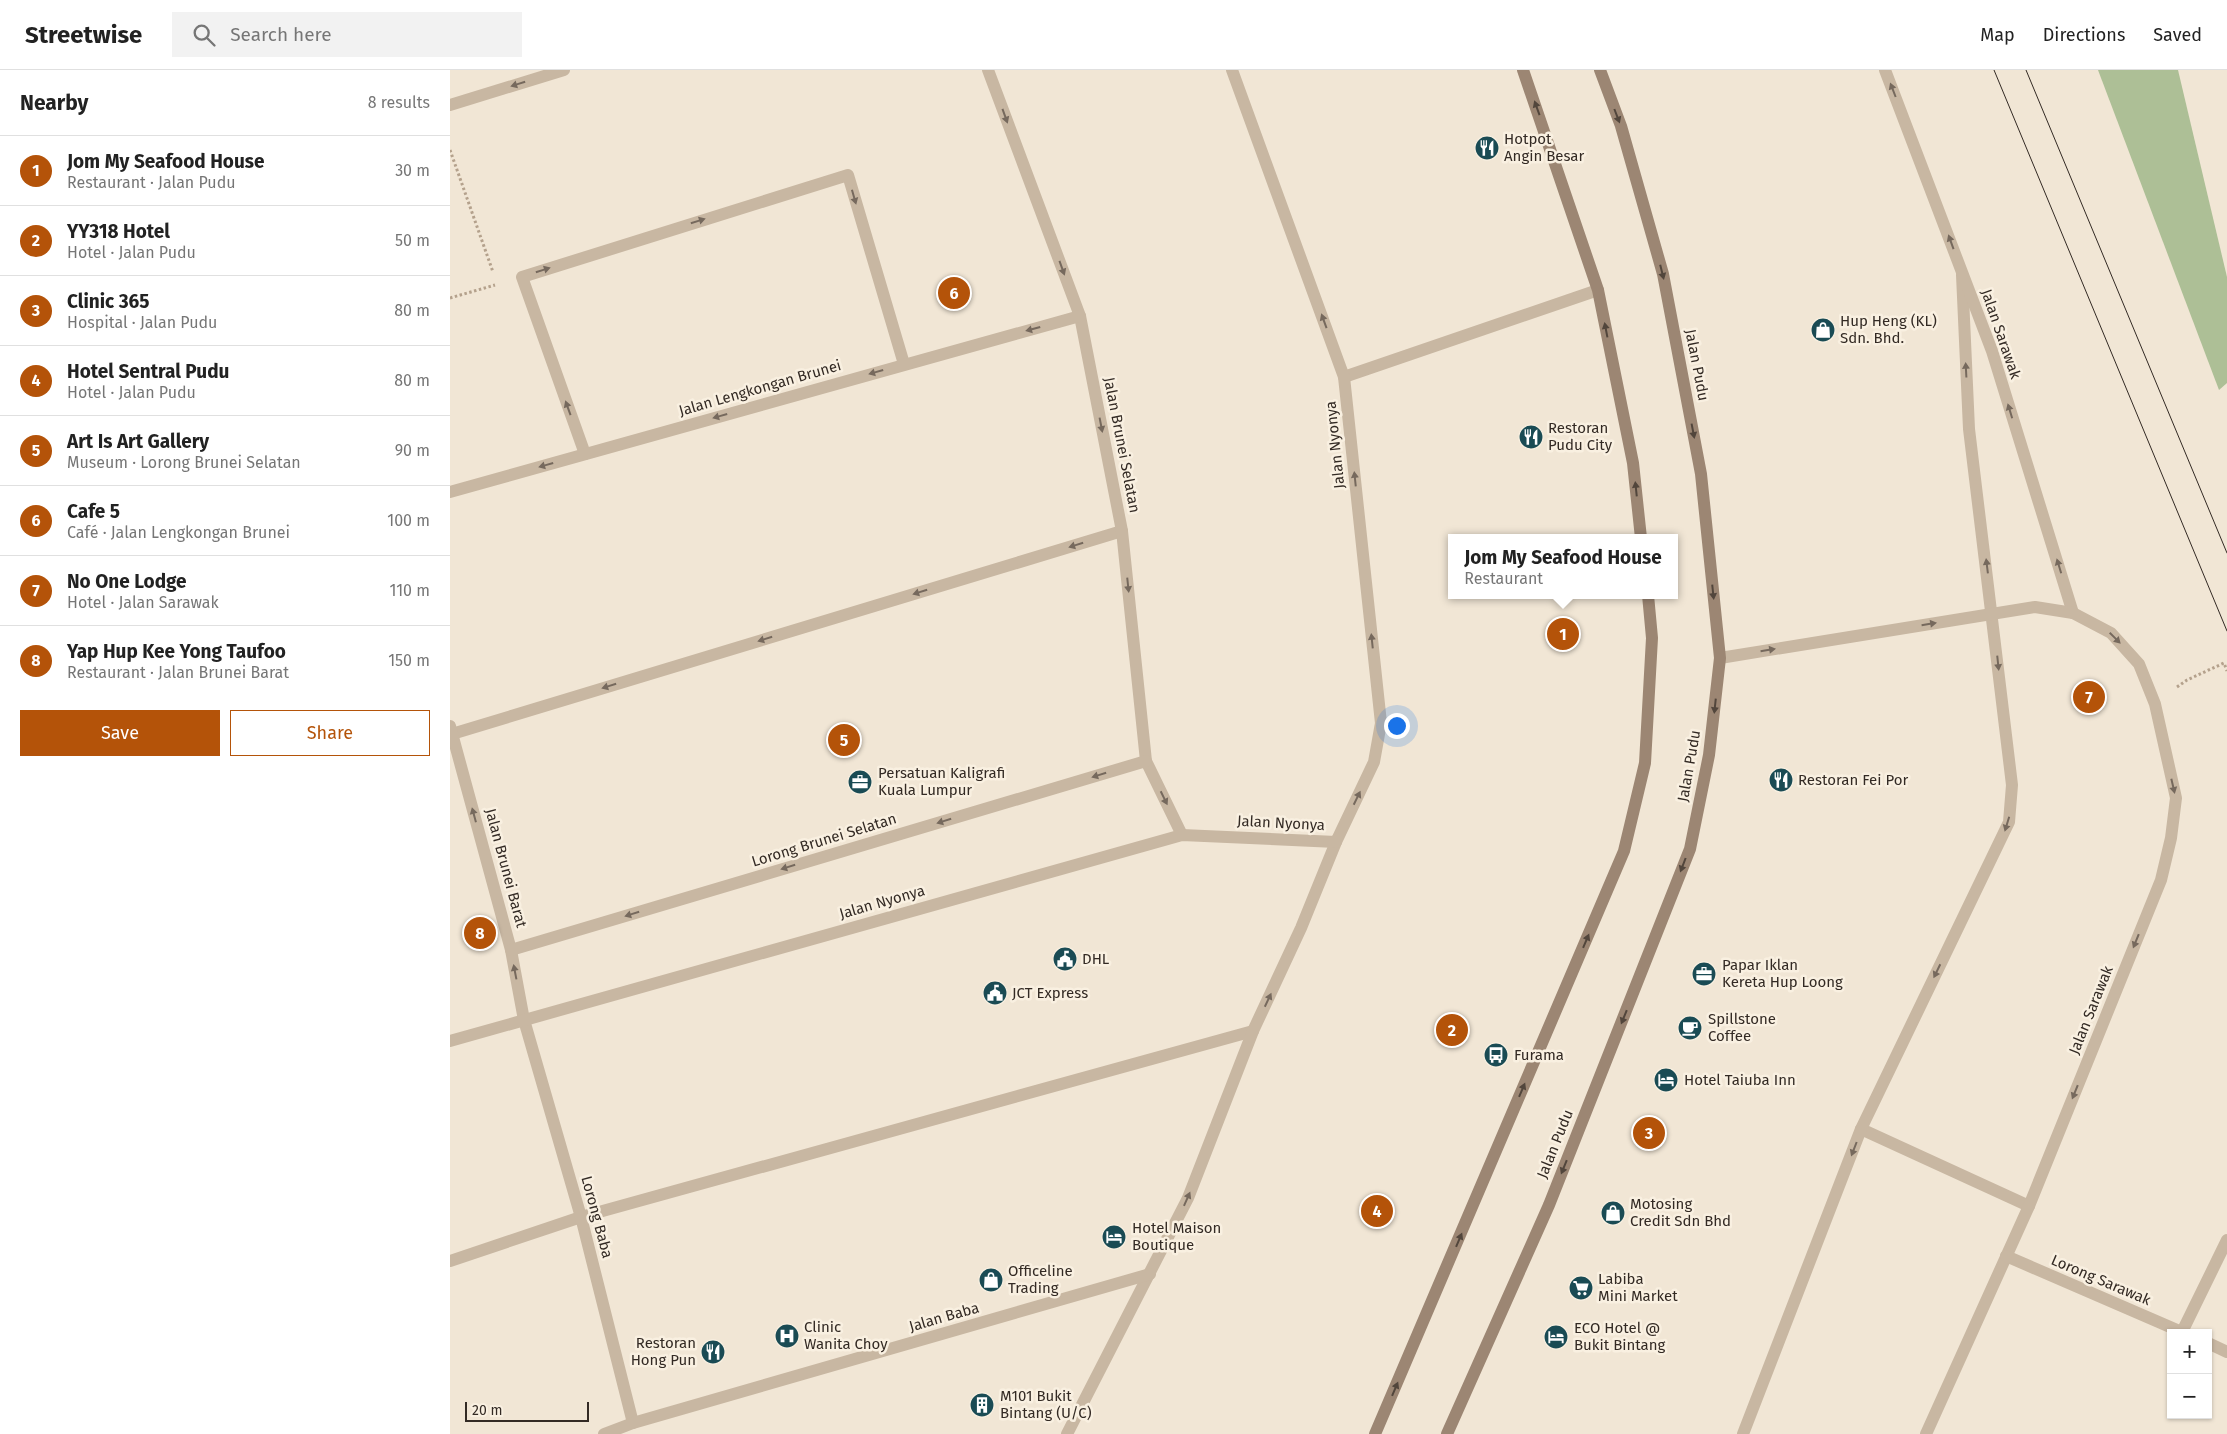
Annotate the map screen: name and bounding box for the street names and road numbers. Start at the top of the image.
street label: Jalan Sarawak [1977,287,2025,382]
street label: Jalan Pudu [1681,328,1713,402]
street label: Jalan Lengkongan Brunei [677,356,843,420]
street label: Jalan Brunei Selatan [1100,376,1144,514]
street label: Jalan Nyonya [1321,400,1349,490]
street label: Jalan Pudu [1674,729,1704,803]
street label: Jalan Brunei Barat [481,806,531,930]
street label: Lorong Brunei Selatan [749,809,899,871]
street label: Jalan Nyonya [1237,812,1325,834]
street label: Jalan Nyonya [837,881,927,923]
street label: Jalan Sarawak [2065,963,2117,1057]
street label: Jalan Pudu [1533,1107,1577,1181]
street label: Lorong Baba [577,1174,617,1260]
street label: Lorong Sarawak [2048,1251,2154,1309]
street label: Jalan Baba [907,1298,981,1336]

